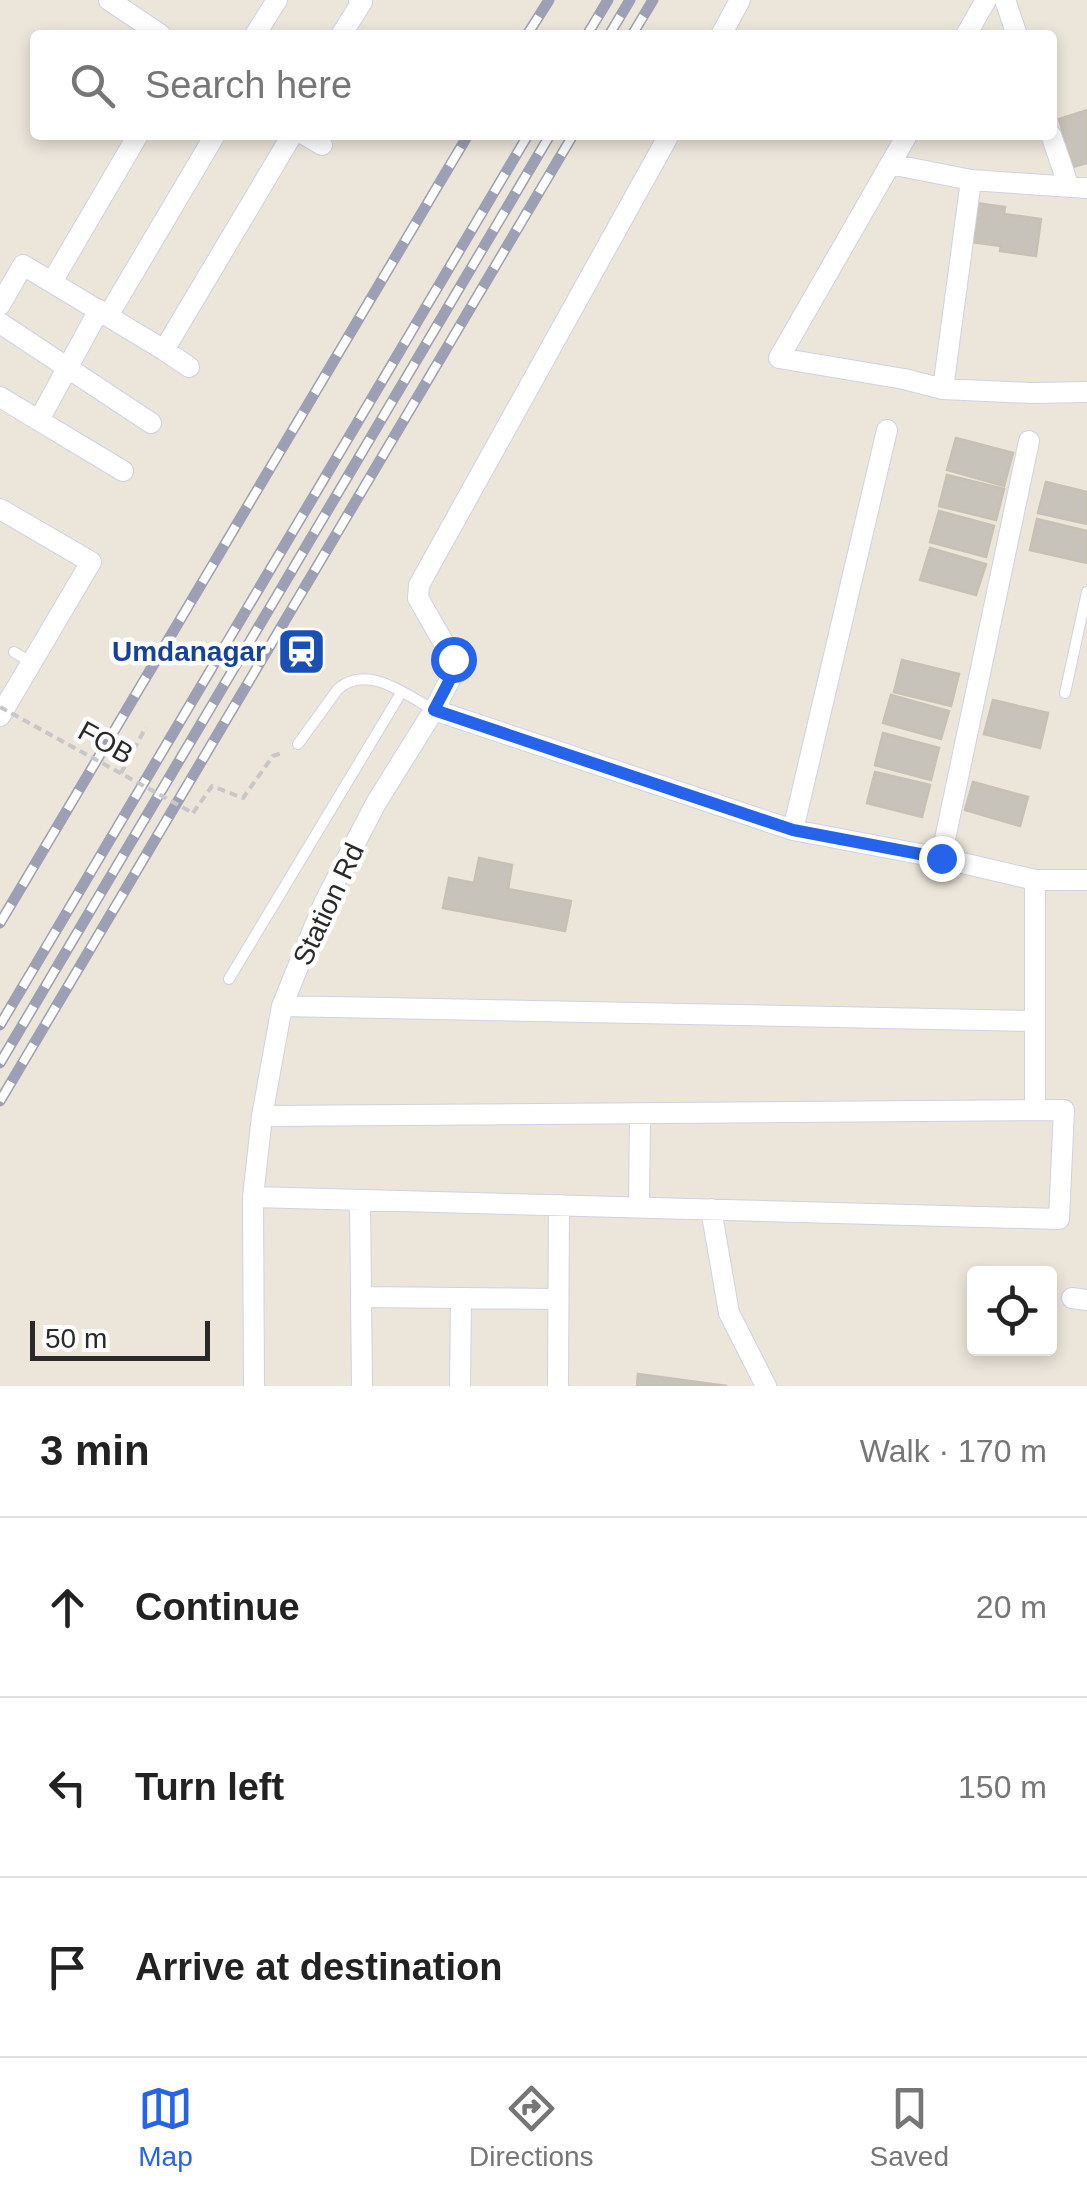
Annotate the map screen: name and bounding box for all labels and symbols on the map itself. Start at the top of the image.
station icon: Umdanagar [275,625,327,677]
place label: Umdanagar [112,636,266,667]
route start [431,637,477,683]
street label: FOB [73,715,138,770]
route end [919,836,965,882]
street label: Station Rd [287,838,370,970]
scale bar [30,1316,210,1360]

